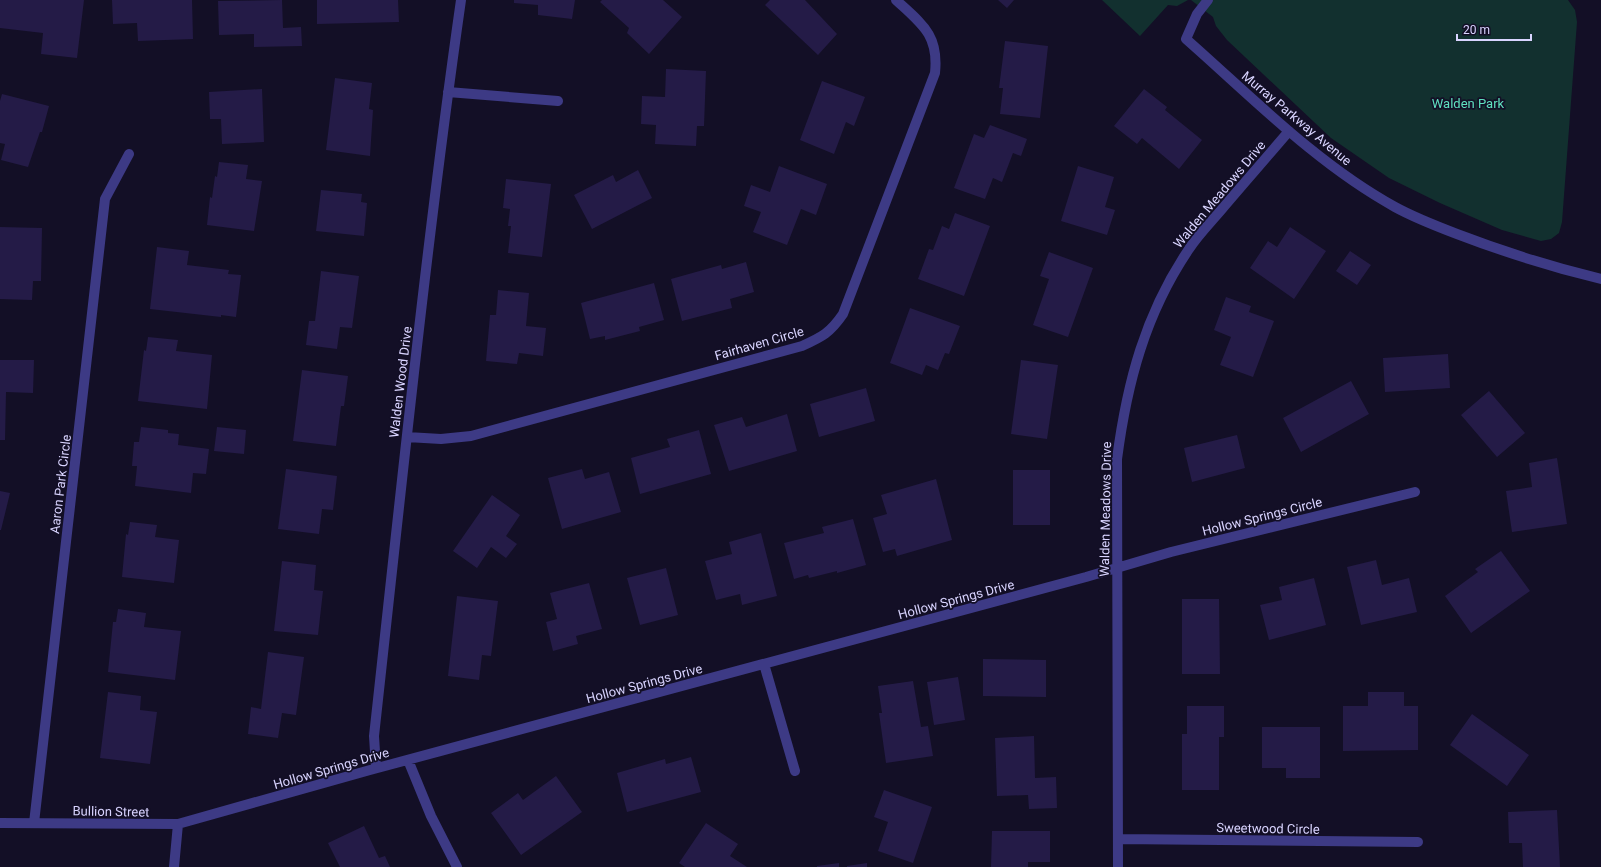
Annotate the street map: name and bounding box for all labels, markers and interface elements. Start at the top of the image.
scale bar [1457,16,1531,42]
text: 20 m [1463,23,1490,37]
street label: Murray Parkway Avenue [1239,68,1355,169]
park label: Walden Park [1432,96,1505,111]
street label: Walden Meadows Drive [1170,138,1269,251]
street label: Fairhaven Circle [713,324,806,363]
street label: Walden Wood Drive [386,325,415,439]
street label: Aaron Park Circle [47,433,74,535]
street label: Walden Meadows Drive [1097,441,1114,577]
street label: Hollow Springs Circle [1201,494,1324,539]
street label: Hollow Springs Drive [896,577,1016,622]
street label: Hollow Springs Drive [584,661,704,706]
street label: Hollow Springs Drive [272,745,391,792]
street label: Bullion Street [72,803,150,820]
street label: Sweetwood Circle [1216,820,1320,837]

